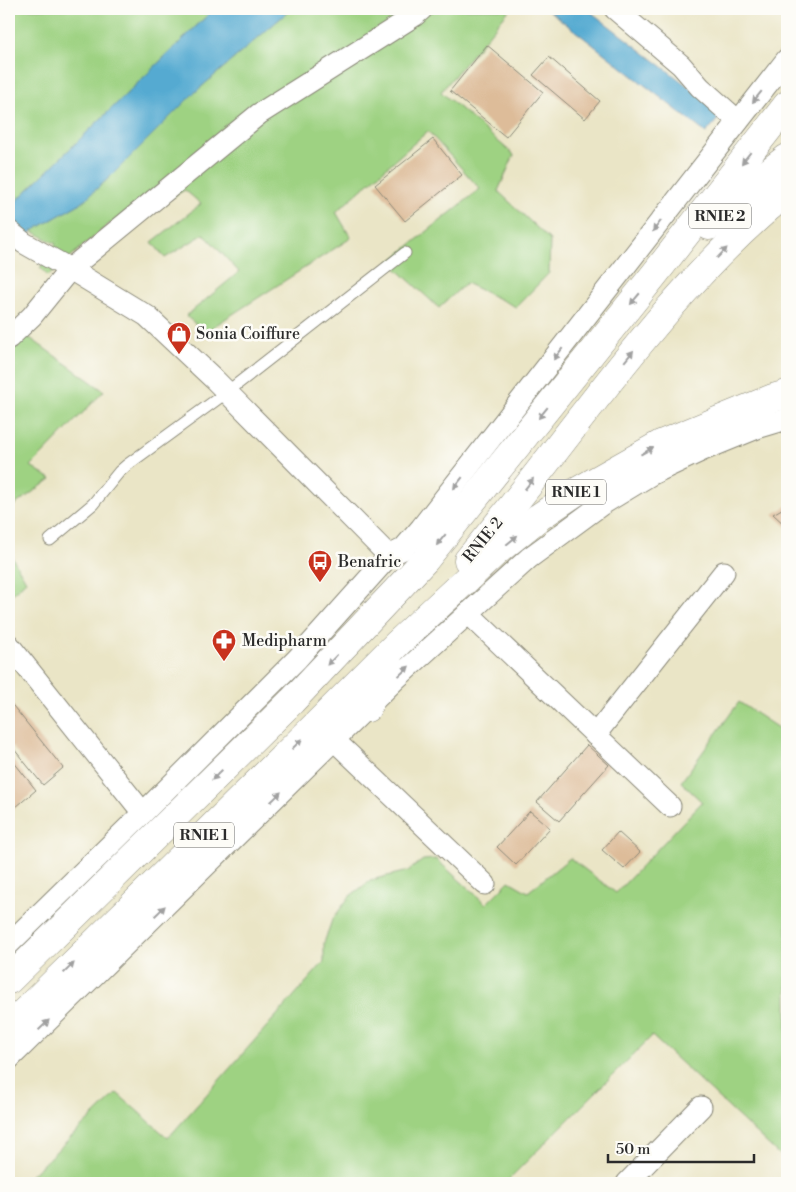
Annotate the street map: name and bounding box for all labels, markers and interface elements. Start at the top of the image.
one-way arrow [751,90,762,103]
one-way arrow [741,151,752,164]
road number: RNIE 2 [689,204,751,228]
one-way arrow [652,219,663,232]
one-way arrow [715,247,727,259]
one-way arrow [629,292,640,305]
shop icon: Sonia Coiffure [166,321,192,355]
place label: Sonia Coiffure [196,324,300,344]
one-way arrow [553,347,563,361]
one-way arrow [624,350,635,363]
one-way arrow [537,406,548,419]
one-way arrow [640,447,655,455]
one-way arrow [453,476,463,489]
one-way arrow [524,477,534,491]
road number: RNIE 1 [546,480,606,504]
street label: RNIE 2 [459,513,507,567]
one-way arrow [436,533,447,546]
one-way arrow [505,534,518,545]
bus stop icon: Benafric [307,549,333,583]
place label: Benafric [337,552,401,572]
pharmacy icon: Medipharm [211,628,237,662]
place label: Medipharm [242,631,327,651]
one-way arrow [326,653,338,665]
one-way arrow [398,665,410,677]
one-way arrow [291,738,303,750]
one-way arrow [211,769,223,781]
one-way arrow [269,791,281,803]
road number: RNIE 1 [174,822,234,848]
one-way arrow [153,905,165,917]
one-way arrow [62,962,74,974]
one-way arrow [37,1019,49,1031]
scale bar [608,1132,755,1164]
text: 50 m [616,1140,650,1159]

